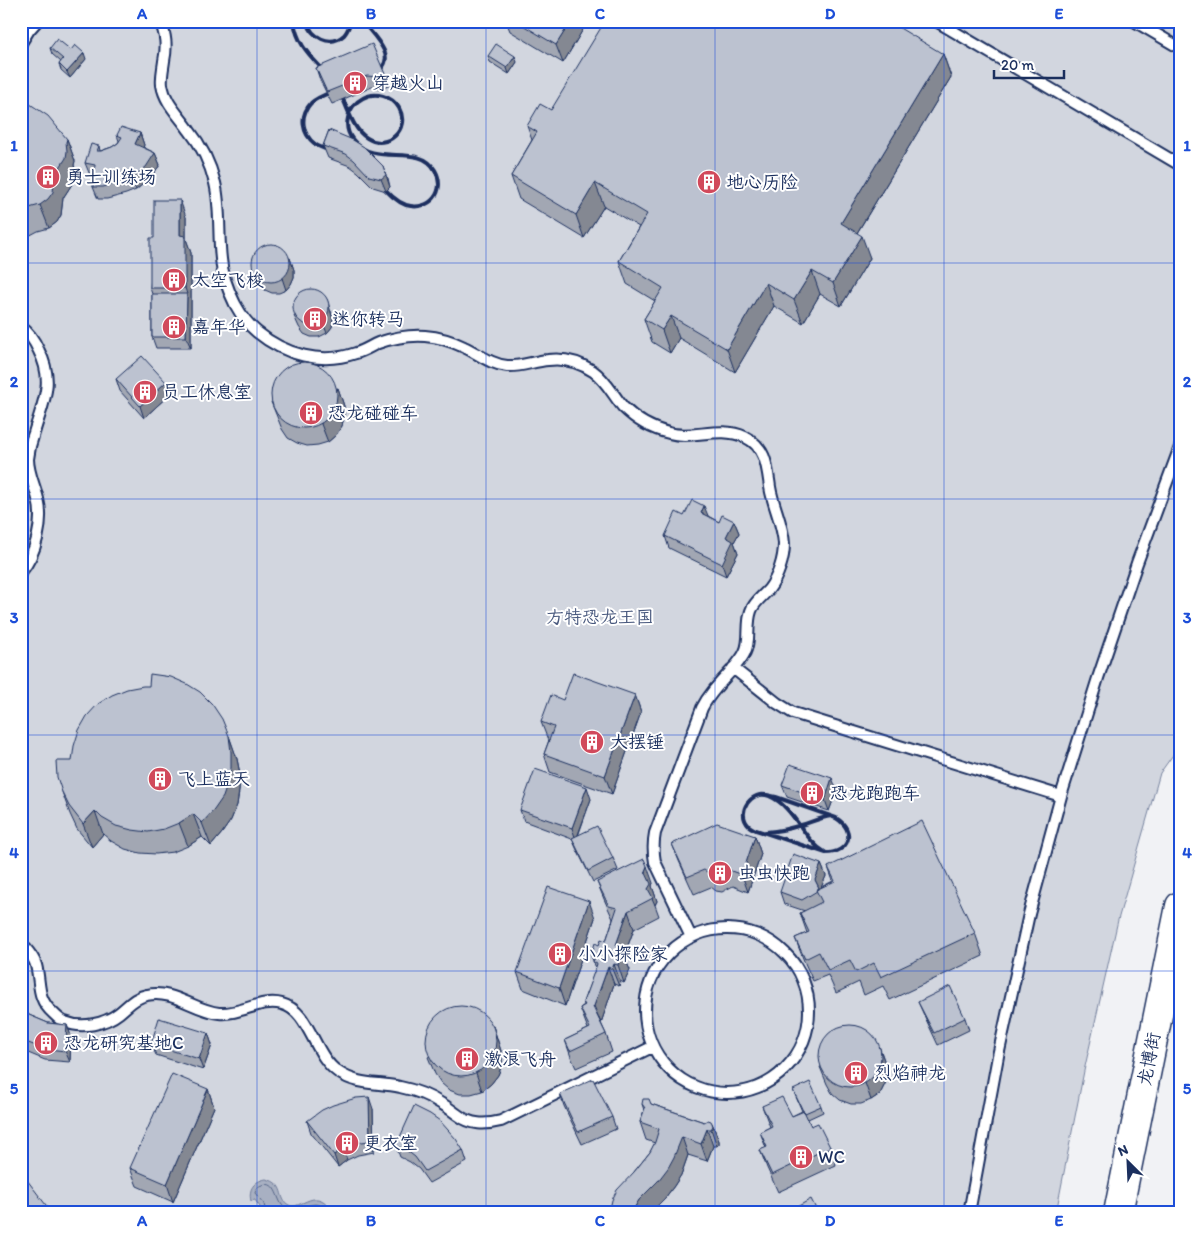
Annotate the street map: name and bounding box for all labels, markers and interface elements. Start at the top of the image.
text: A [136,4,148,23]
text: B [366,4,377,23]
text: C [595,4,606,23]
text: D [825,4,836,23]
text: E [1055,4,1064,23]
scale bar [994,48,1064,80]
text: 20 m [1001,56,1035,74]
building icon: 穿越火山 [342,70,368,96]
place label: 穿越火山 [372,72,444,94]
text: 1 [10,136,18,155]
text: 1 [1183,136,1191,155]
building icon: 勇士训练场 [35,164,61,190]
place label: 勇士训练场 [66,166,156,188]
building icon: 地心历险 [696,169,722,195]
place label: 地心历险 [726,171,798,193]
building icon: 太空飞梭 [161,267,187,293]
place label: 太空飞梭 [192,269,264,291]
building icon: 迷你转马 [302,306,328,332]
place label: 迷你转马 [332,308,404,330]
building icon: 嘉年华 [161,314,187,340]
place label: 嘉年华 [192,316,246,338]
text: 2 [10,372,19,391]
text: 2 [1183,372,1192,391]
building icon: 员工休息室 [132,379,158,405]
place label: 员工休息室 [162,381,252,403]
building icon: 恐龙碰碰车 [298,400,324,426]
place label: 恐龙碰碰车 [328,402,418,424]
park label: 方特恐龙王国 [546,606,654,628]
text: 3 [10,608,19,627]
text: 3 [1183,608,1192,627]
building icon: 大摆锤 [579,729,605,755]
place label: 大摆锤 [610,731,664,753]
building icon: 飞上蓝天 [147,766,173,792]
place label: 飞上蓝天 [178,768,250,790]
building icon: 恐龙跑跑车 [799,780,825,806]
place label: 恐龙跑跑车 [830,782,920,804]
text: 4 [9,843,19,862]
text: 4 [1182,843,1192,862]
building icon: 虫虫快跑 [707,860,733,886]
place label: 虫虫快跑 [738,862,810,884]
building icon: 小小探险家 [547,941,573,967]
place label: 小小探险家 [578,943,668,965]
building icon: 恐龙研究基地C [33,1030,59,1056]
street label: 龙博街 [1133,1030,1165,1088]
place label: 恐龙研究基地C [64,1032,184,1054]
building icon: 激浪飞舟 [454,1046,480,1072]
place label: 激浪飞舟 [484,1048,556,1070]
building icon: 烈焰神龙 [843,1060,869,1086]
place label: 烈焰神龙 [874,1062,946,1084]
text: 5 [10,1079,19,1098]
text: 5 [1183,1079,1192,1098]
building icon: 更衣室 [334,1130,360,1156]
place label: 更衣室 [364,1132,418,1154]
north arrow [1104,1136,1154,1186]
text: N [1115,1141,1131,1160]
building icon: WC [788,1144,814,1170]
place label: WC [818,1146,845,1168]
text: A [136,1211,148,1230]
text: B [366,1211,377,1230]
text: C [595,1211,606,1230]
text: D [825,1211,836,1230]
text: E [1055,1211,1064,1230]

